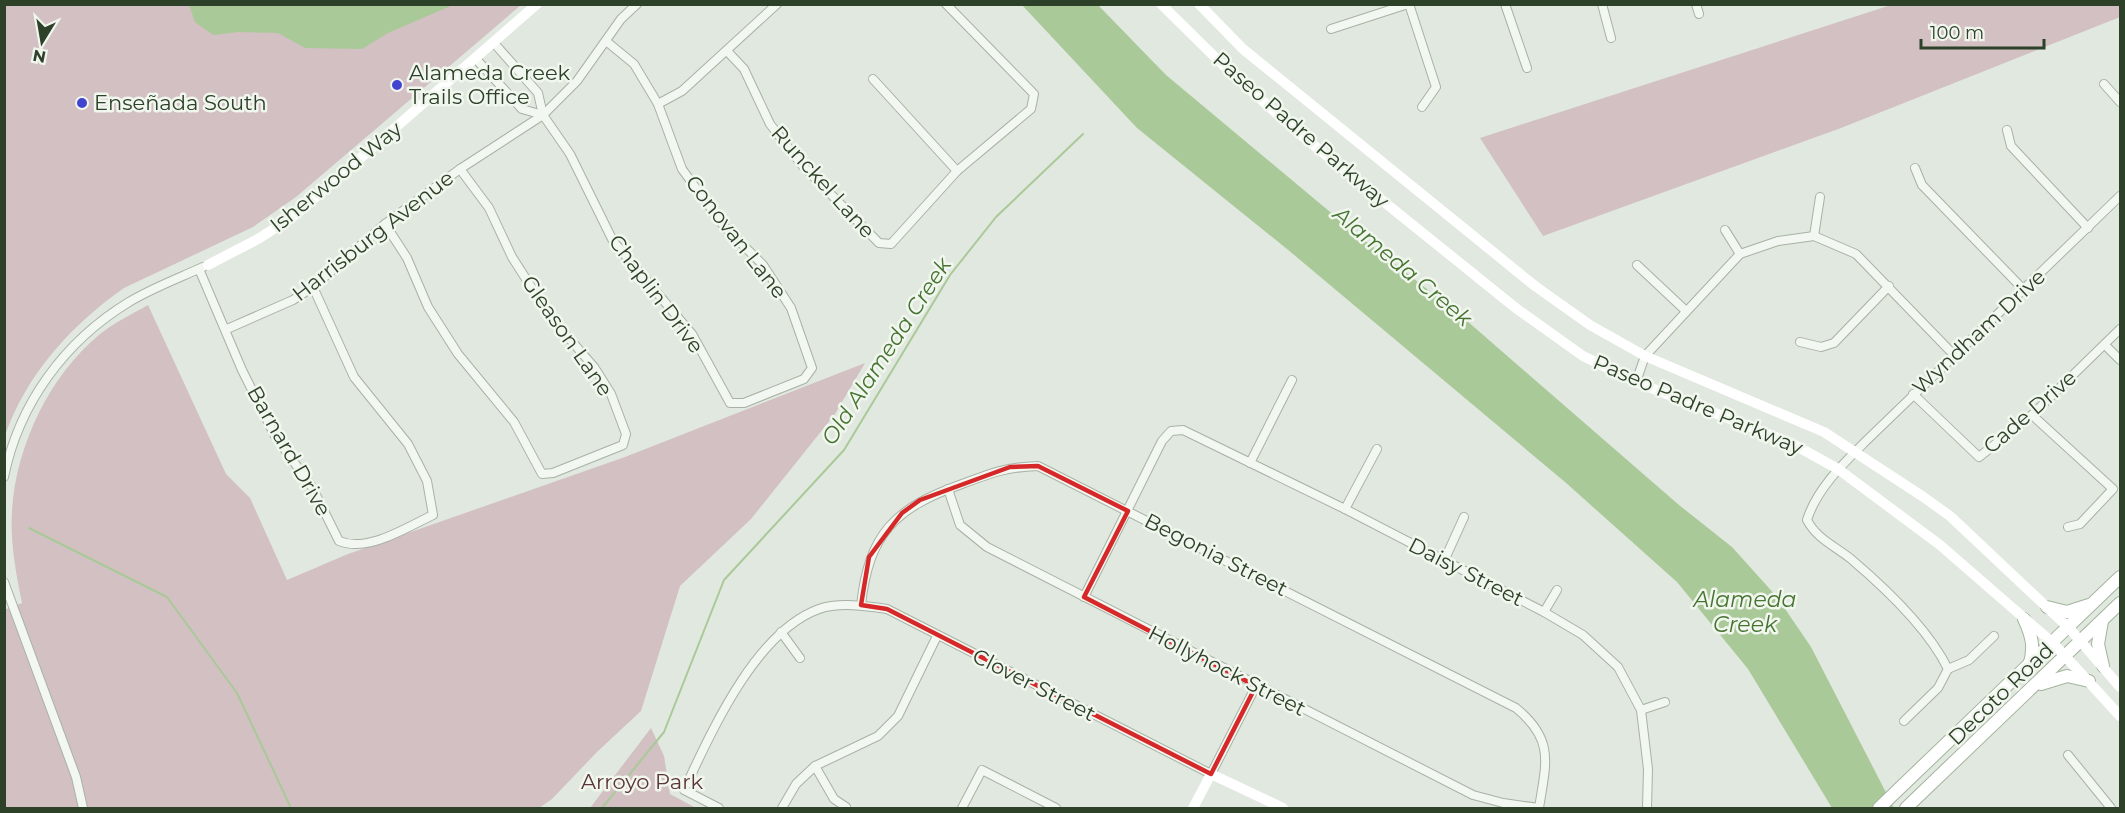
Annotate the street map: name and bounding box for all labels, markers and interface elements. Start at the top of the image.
north arrow [12,12,72,72]
scale bar [1921,12,2044,50]
text: 100 m [1930,22,1984,44]
text: N [31,46,47,67]
street label: Paseo Padre Parkway [1208,46,1395,213]
place label: Alameda Creek Trails Office [409,60,571,109]
marker: Alameda Creek Trails Office [390,78,404,92]
place label: Enseñada South [94,90,267,115]
marker: Enseñada South [75,96,89,110]
street label: Isherwood Way [265,116,407,237]
street label: Runckel Lane [766,120,880,243]
street label: Harrisburg Avenue [287,165,458,306]
street label: Conovan Lane [681,170,792,303]
water label: Alameda Creek [1326,199,1478,333]
street label: Chaplin Drive [604,230,709,358]
water label: Old Alameda Creek [816,252,958,450]
street label: Wyndham Drive [1907,264,2050,400]
street label: Gleason Lane [517,271,618,401]
street label: Paseo Padre Parkway [1590,349,1807,460]
street label: Cade Drive [1978,365,2081,459]
street label: Barnard Drive [242,381,337,520]
street label: Begonia Street [1140,508,1292,601]
street label: Daisy Street [1404,532,1528,611]
water label: Alameda Creek [1691,586,1797,638]
street label: Hollyhock Street [1144,620,1310,721]
street label: Decoto Road [1943,637,2058,750]
street label: Clover Street [969,643,1100,726]
park label: Arroyo Park [581,769,703,794]

